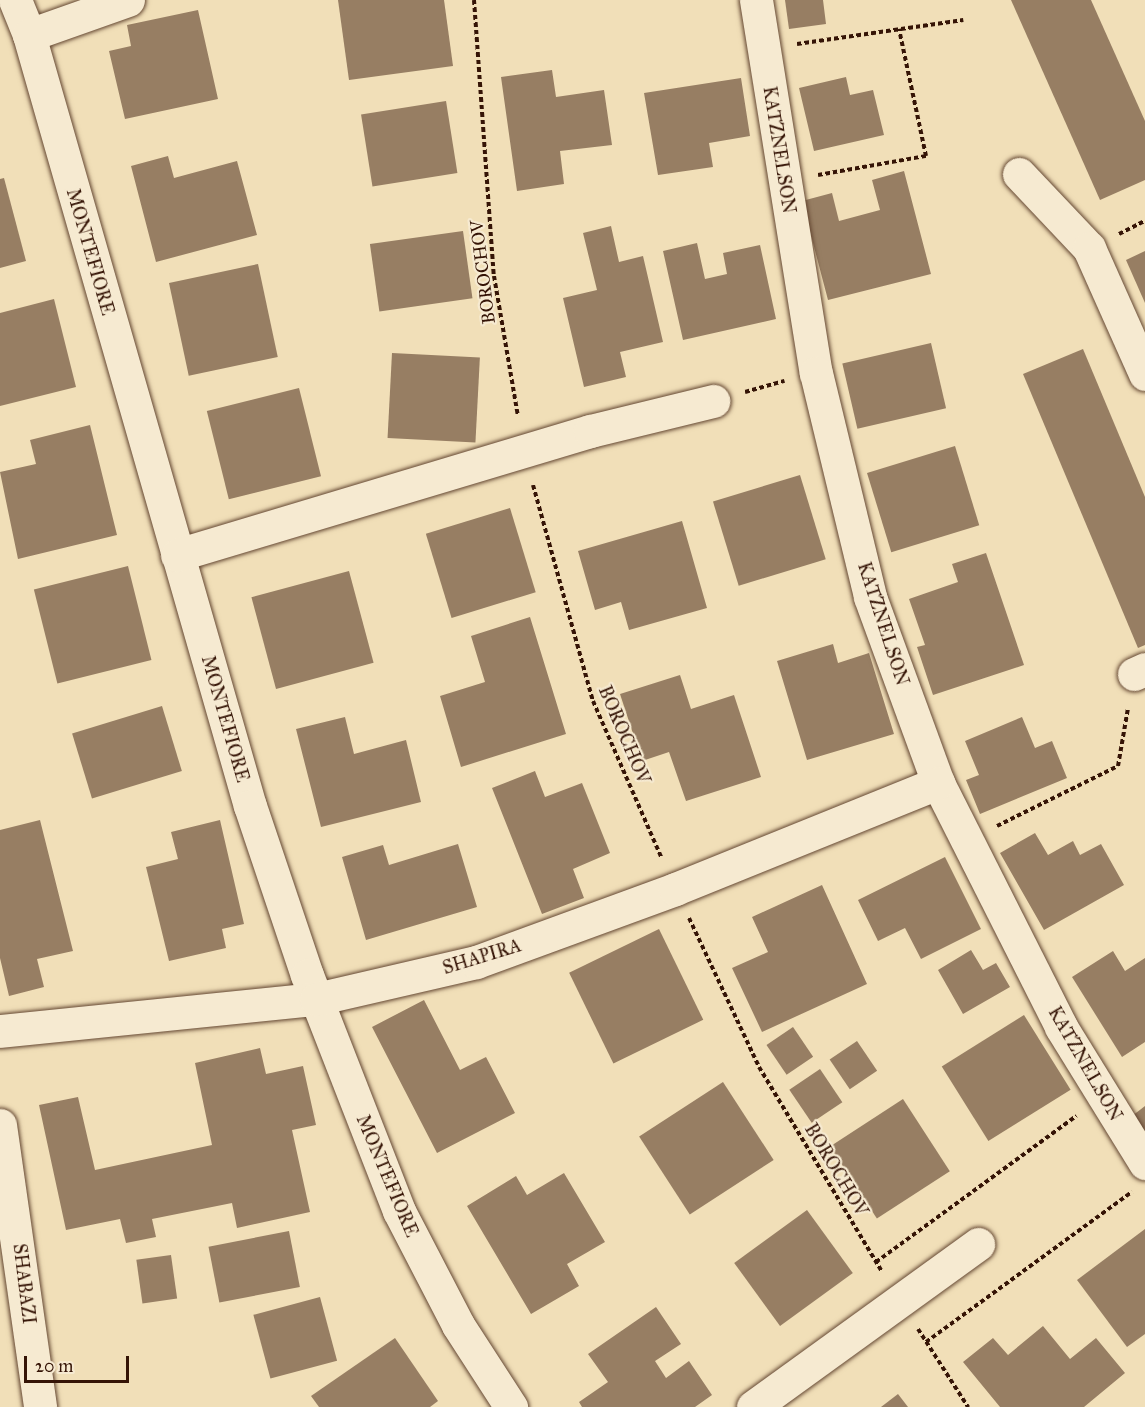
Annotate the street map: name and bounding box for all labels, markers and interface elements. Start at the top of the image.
street label: KATZNELSON [758,85,800,215]
street label: MONTEFIORE [62,186,118,318]
street label: BOROCHOV [466,219,500,325]
street label: KATZNELSON [853,560,913,688]
street label: MONTEFIORE [197,653,253,785]
street label: BOROCHOV [594,683,654,787]
street label: SHAPIRA [440,935,524,979]
street label: KATZNELSON [1044,1003,1126,1125]
street label: MONTEFIORE [352,1112,422,1240]
street label: BOROCHOV [800,1120,872,1220]
street label: SHABAZI [8,1242,40,1326]
scale bar [27,1344,132,1382]
text: 20 m [35,1355,73,1377]

